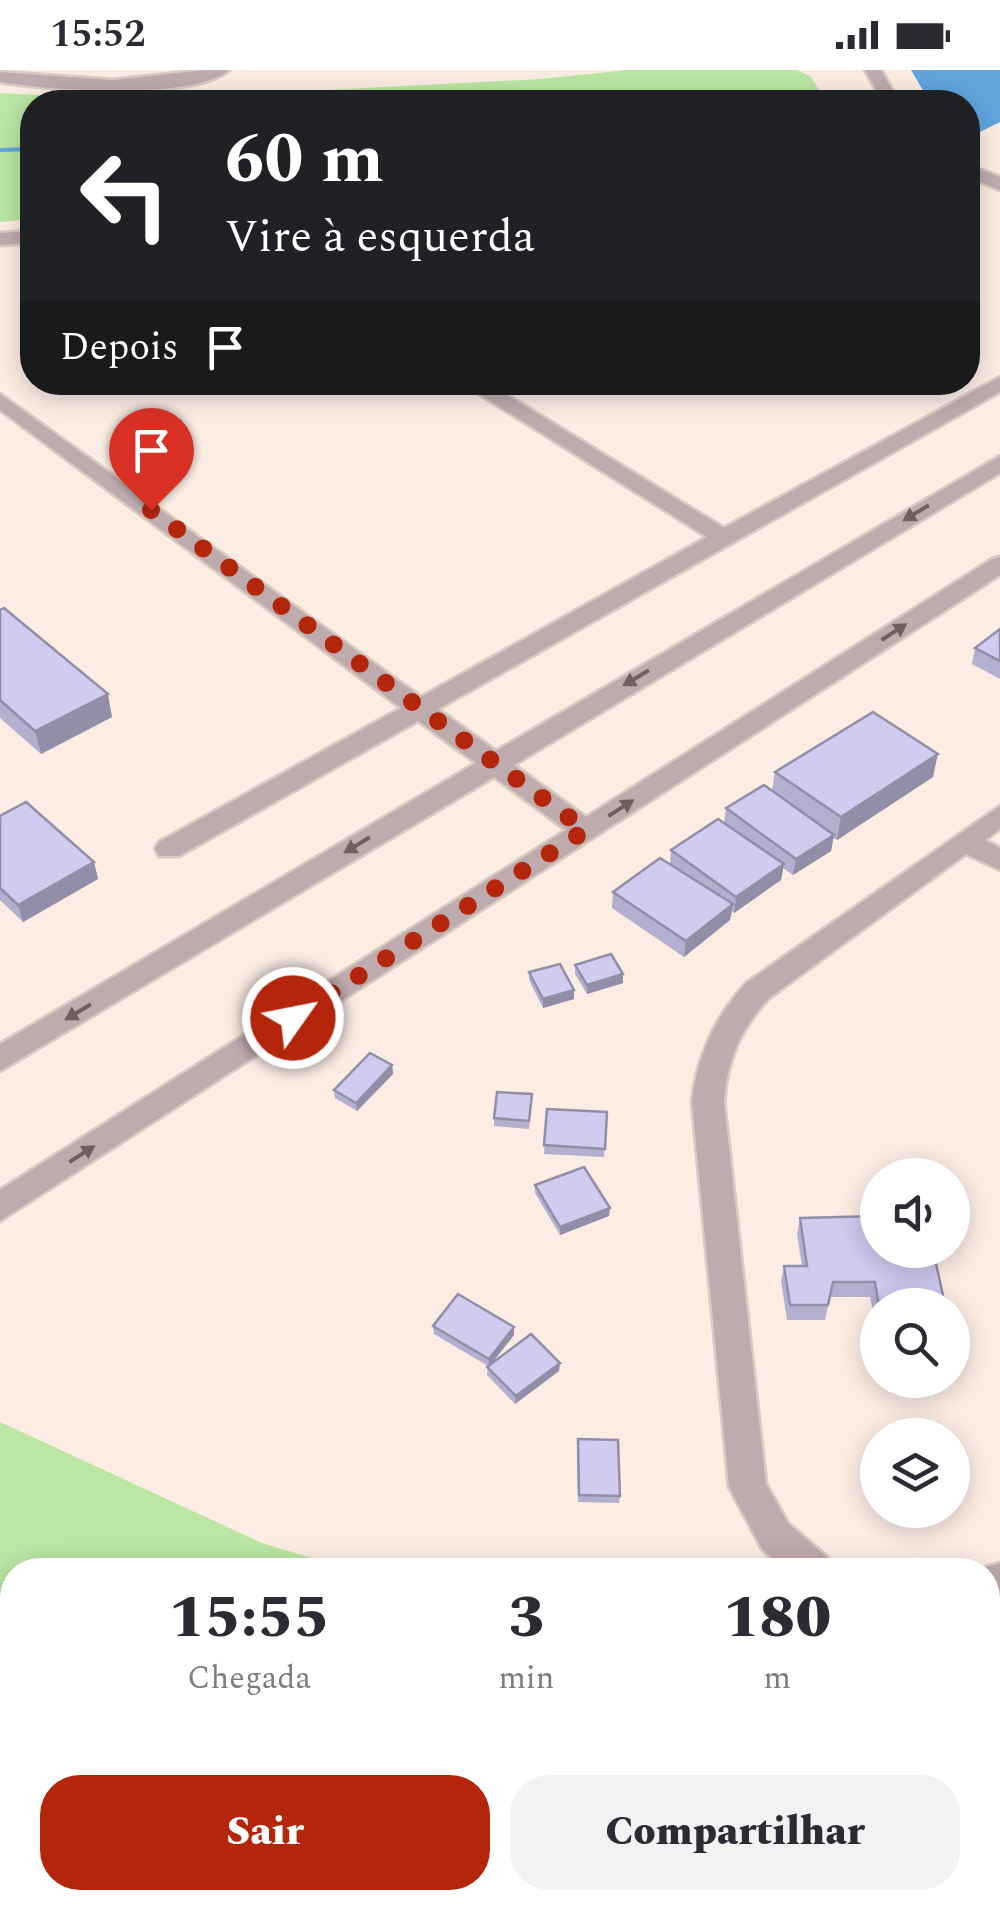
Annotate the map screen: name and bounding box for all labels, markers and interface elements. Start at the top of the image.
text: 15:52 [50,6,145,64]
text: 60 m [225,107,384,213]
icon: left [60,130,190,260]
text: Vire à esquerda [225,203,535,272]
text: Depois [60,319,178,377]
icon: arrive [198,320,253,375]
pin [109,408,194,511]
icon: arrive [124,423,179,478]
one-way arrow [902,504,930,521]
one-way arrow [880,624,908,642]
one-way arrow [622,669,650,686]
one-way arrow [607,800,634,818]
one-way arrow [343,836,371,853]
position arrow [241,966,345,1070]
one-way arrow [64,1003,92,1020]
one-way arrow [68,1145,96,1163]
map controls [860,1158,970,1528]
button: sound [860,1158,970,1268]
button: search [860,1288,970,1398]
button: layers [860,1418,970,1528]
text: 15:55 [169,1572,330,1664]
text: 3 [508,1572,544,1664]
text: 180 [723,1572,831,1664]
text: Chegada [187,1654,311,1703]
text: min [498,1654,554,1703]
text: m [763,1654,791,1703]
button: Sair [40,1775,490,1890]
button: Compartilhar [510,1775,960,1890]

